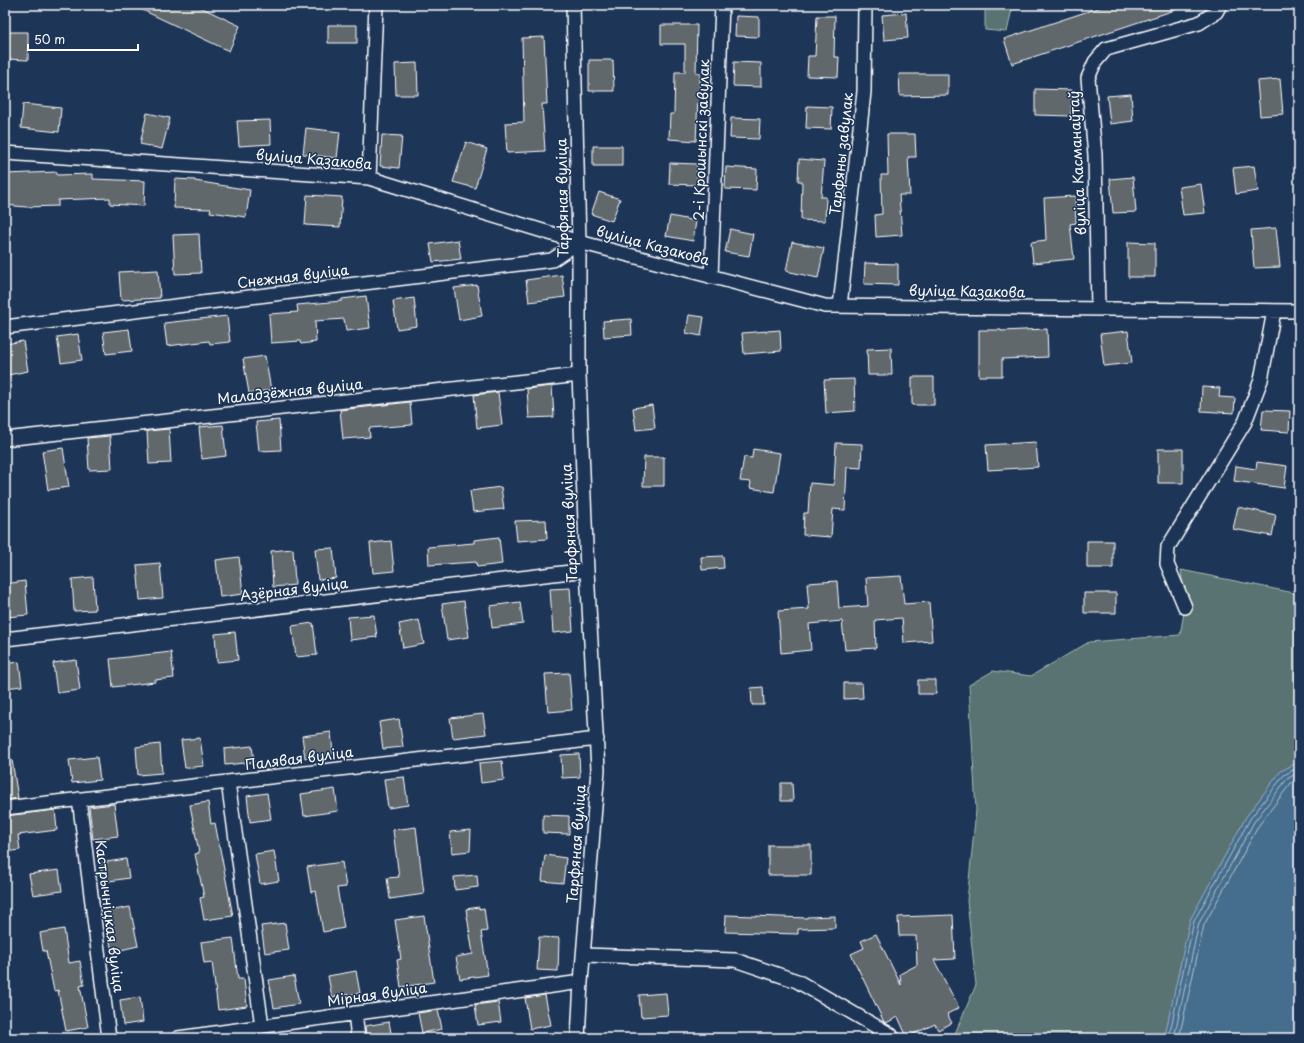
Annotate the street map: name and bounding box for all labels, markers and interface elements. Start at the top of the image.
scale bar [28,26,138,52]
text: 50 m [34,30,65,48]
street label: 2-і Крошынскі завулак [688,58,714,221]
street label: вуліца Касманаўтаў [1063,90,1091,236]
street label: Тарфяны завулак [824,91,858,216]
street label: Тарфяная вуліца [550,138,574,258]
street label: вуліца Казакова [255,143,373,175]
street label: вуліца Казакова [594,220,712,270]
street label: Снежная вуліца [236,259,350,293]
street label: вуліца Казакова [909,279,1026,303]
street label: Маладзёжная вуліца [216,373,364,409]
street label: Тарфяная вуліца [555,462,583,583]
street label: Азёрная вуліца [239,572,350,606]
street label: Палявая вуліца [244,741,355,775]
street label: Тарфяная вуліца [561,783,591,904]
street label: Кастрычніцкая вуліца [90,838,130,994]
street label: Мірная вуліца [326,977,429,1011]

